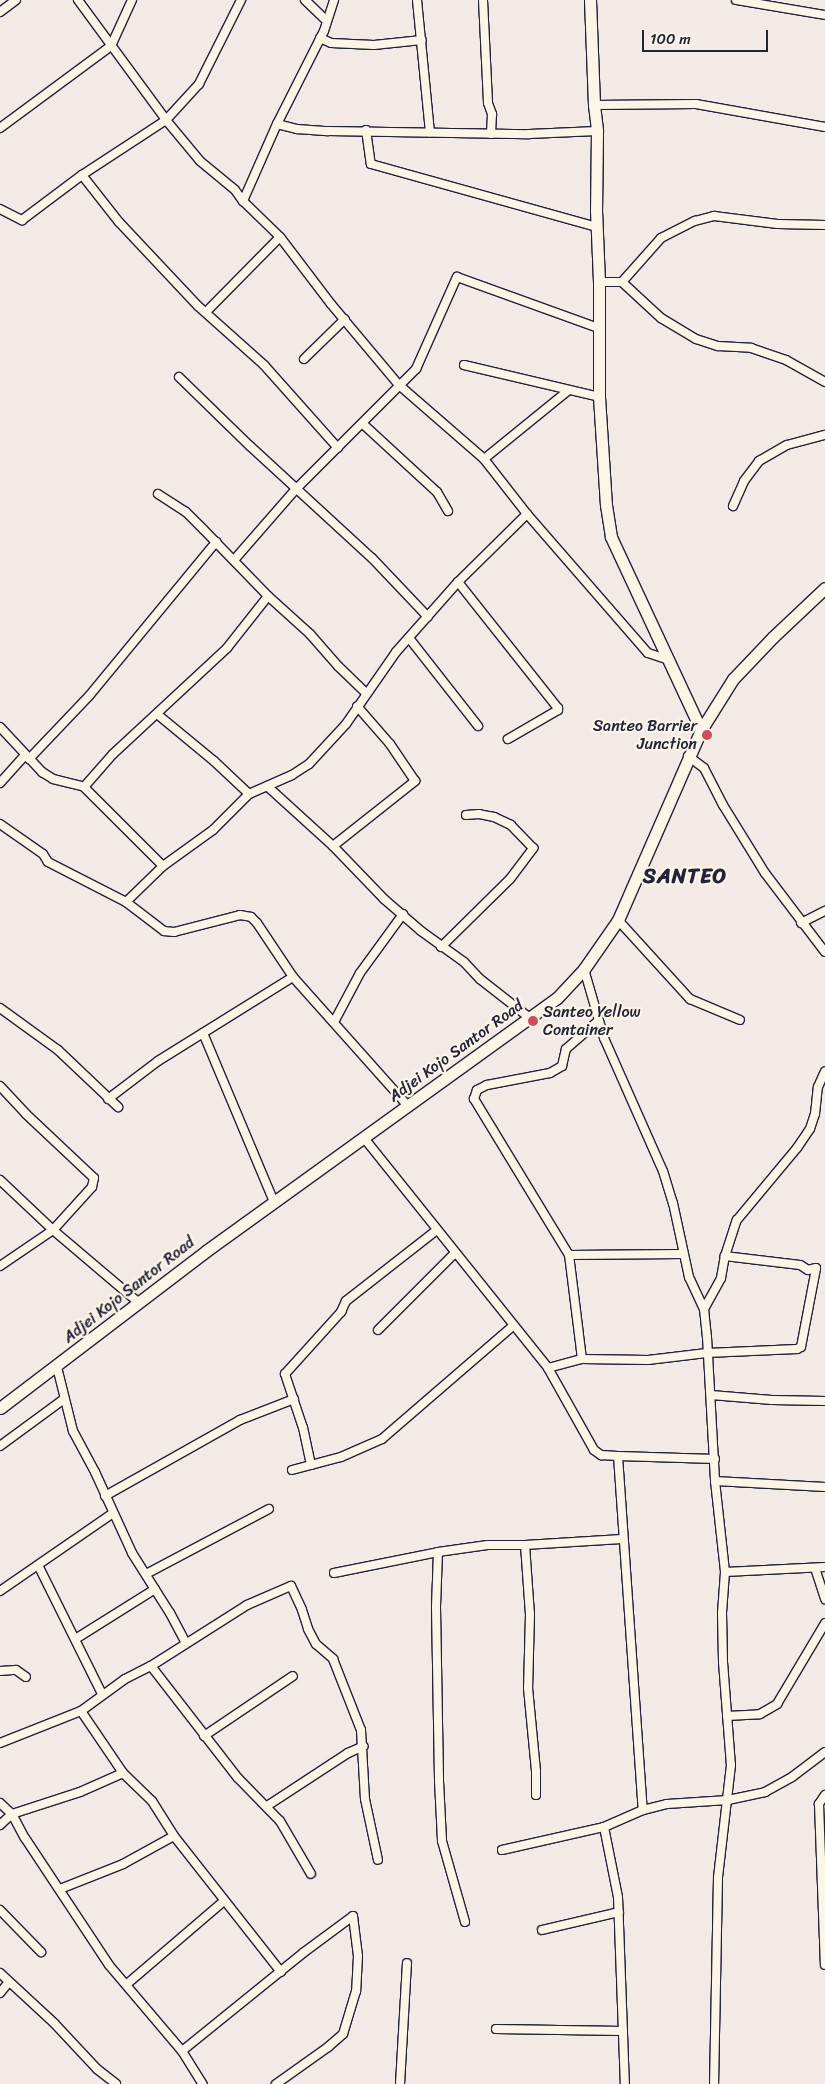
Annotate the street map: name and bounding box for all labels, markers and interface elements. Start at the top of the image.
scale bar [645,20,771,52]
text: 100 m [650,26,691,52]
place label: Santeo Barrier Junction [593,716,697,754]
marker: Santeo Barrier Junction [701,729,713,741]
district label: SANTEO [643,863,727,889]
street label: Adjei Kojo Santor Road [384,995,528,1107]
place label: Santeo Yellow Container [543,1002,641,1040]
marker: Santeo Yellow Container [527,1015,539,1027]
street label: Adjei Kojo Santor Road [59,1232,199,1348]

